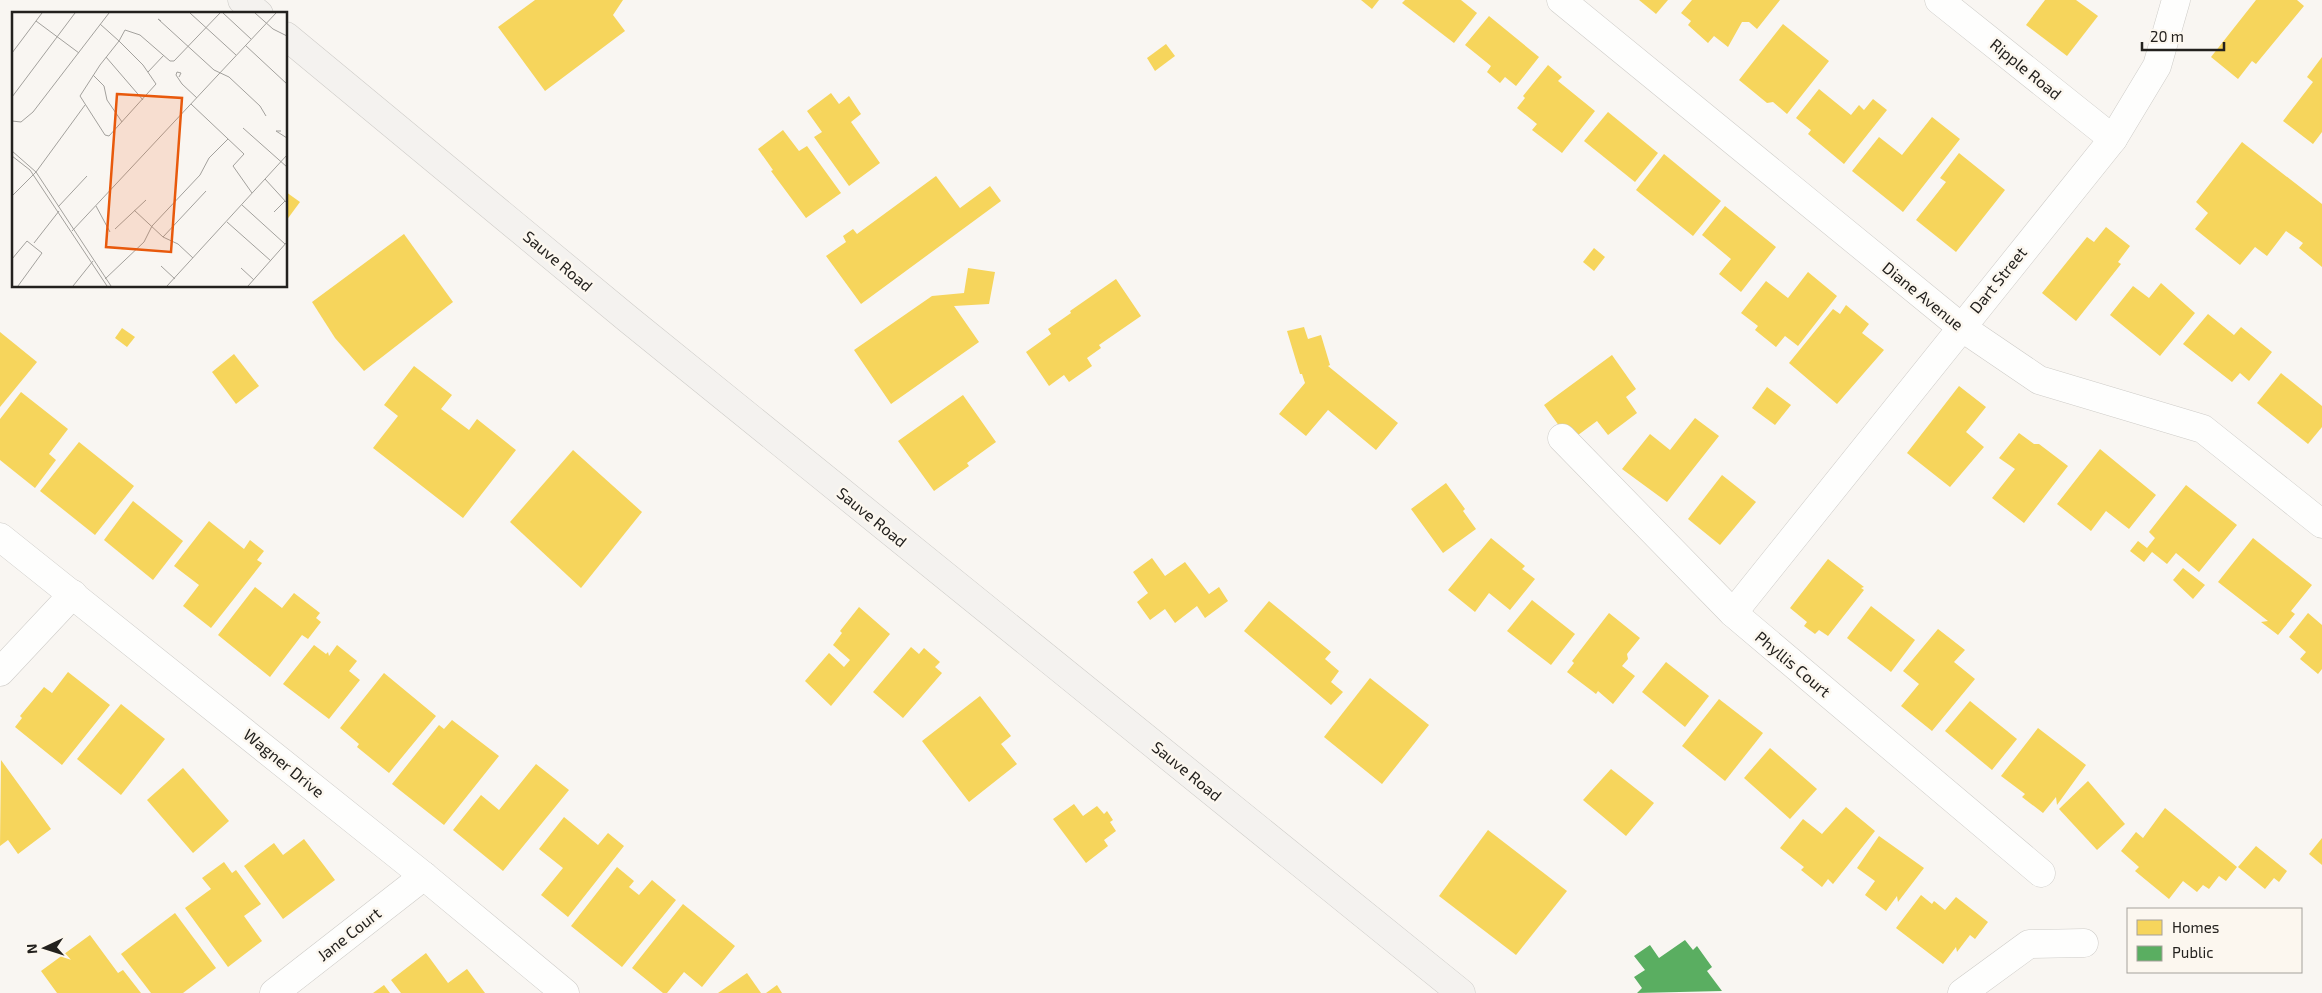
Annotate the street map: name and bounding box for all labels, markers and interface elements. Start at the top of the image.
inset map [12,12,288,288]
scale bar [2142,20,2224,52]
text: 20 m [2150,27,2184,45]
street label: Ripple Road [1987,34,2066,103]
street label: Sauve Road [520,226,597,295]
street label: Dart Street [1965,243,2030,317]
street label: Diane Avenue [1879,257,1967,334]
street label: Sauve Road [834,483,911,551]
street label: Phyllis Court [1752,627,1835,701]
street label: Wagner Drive [240,724,328,801]
street label: Sauve Road [1149,737,1226,805]
street label: Jane Court [313,903,384,964]
legend [2127,908,2302,973]
text: Homes [2172,918,2219,936]
north arrow [20,923,70,973]
text: N [23,943,40,955]
text: Public [2172,943,2213,961]

